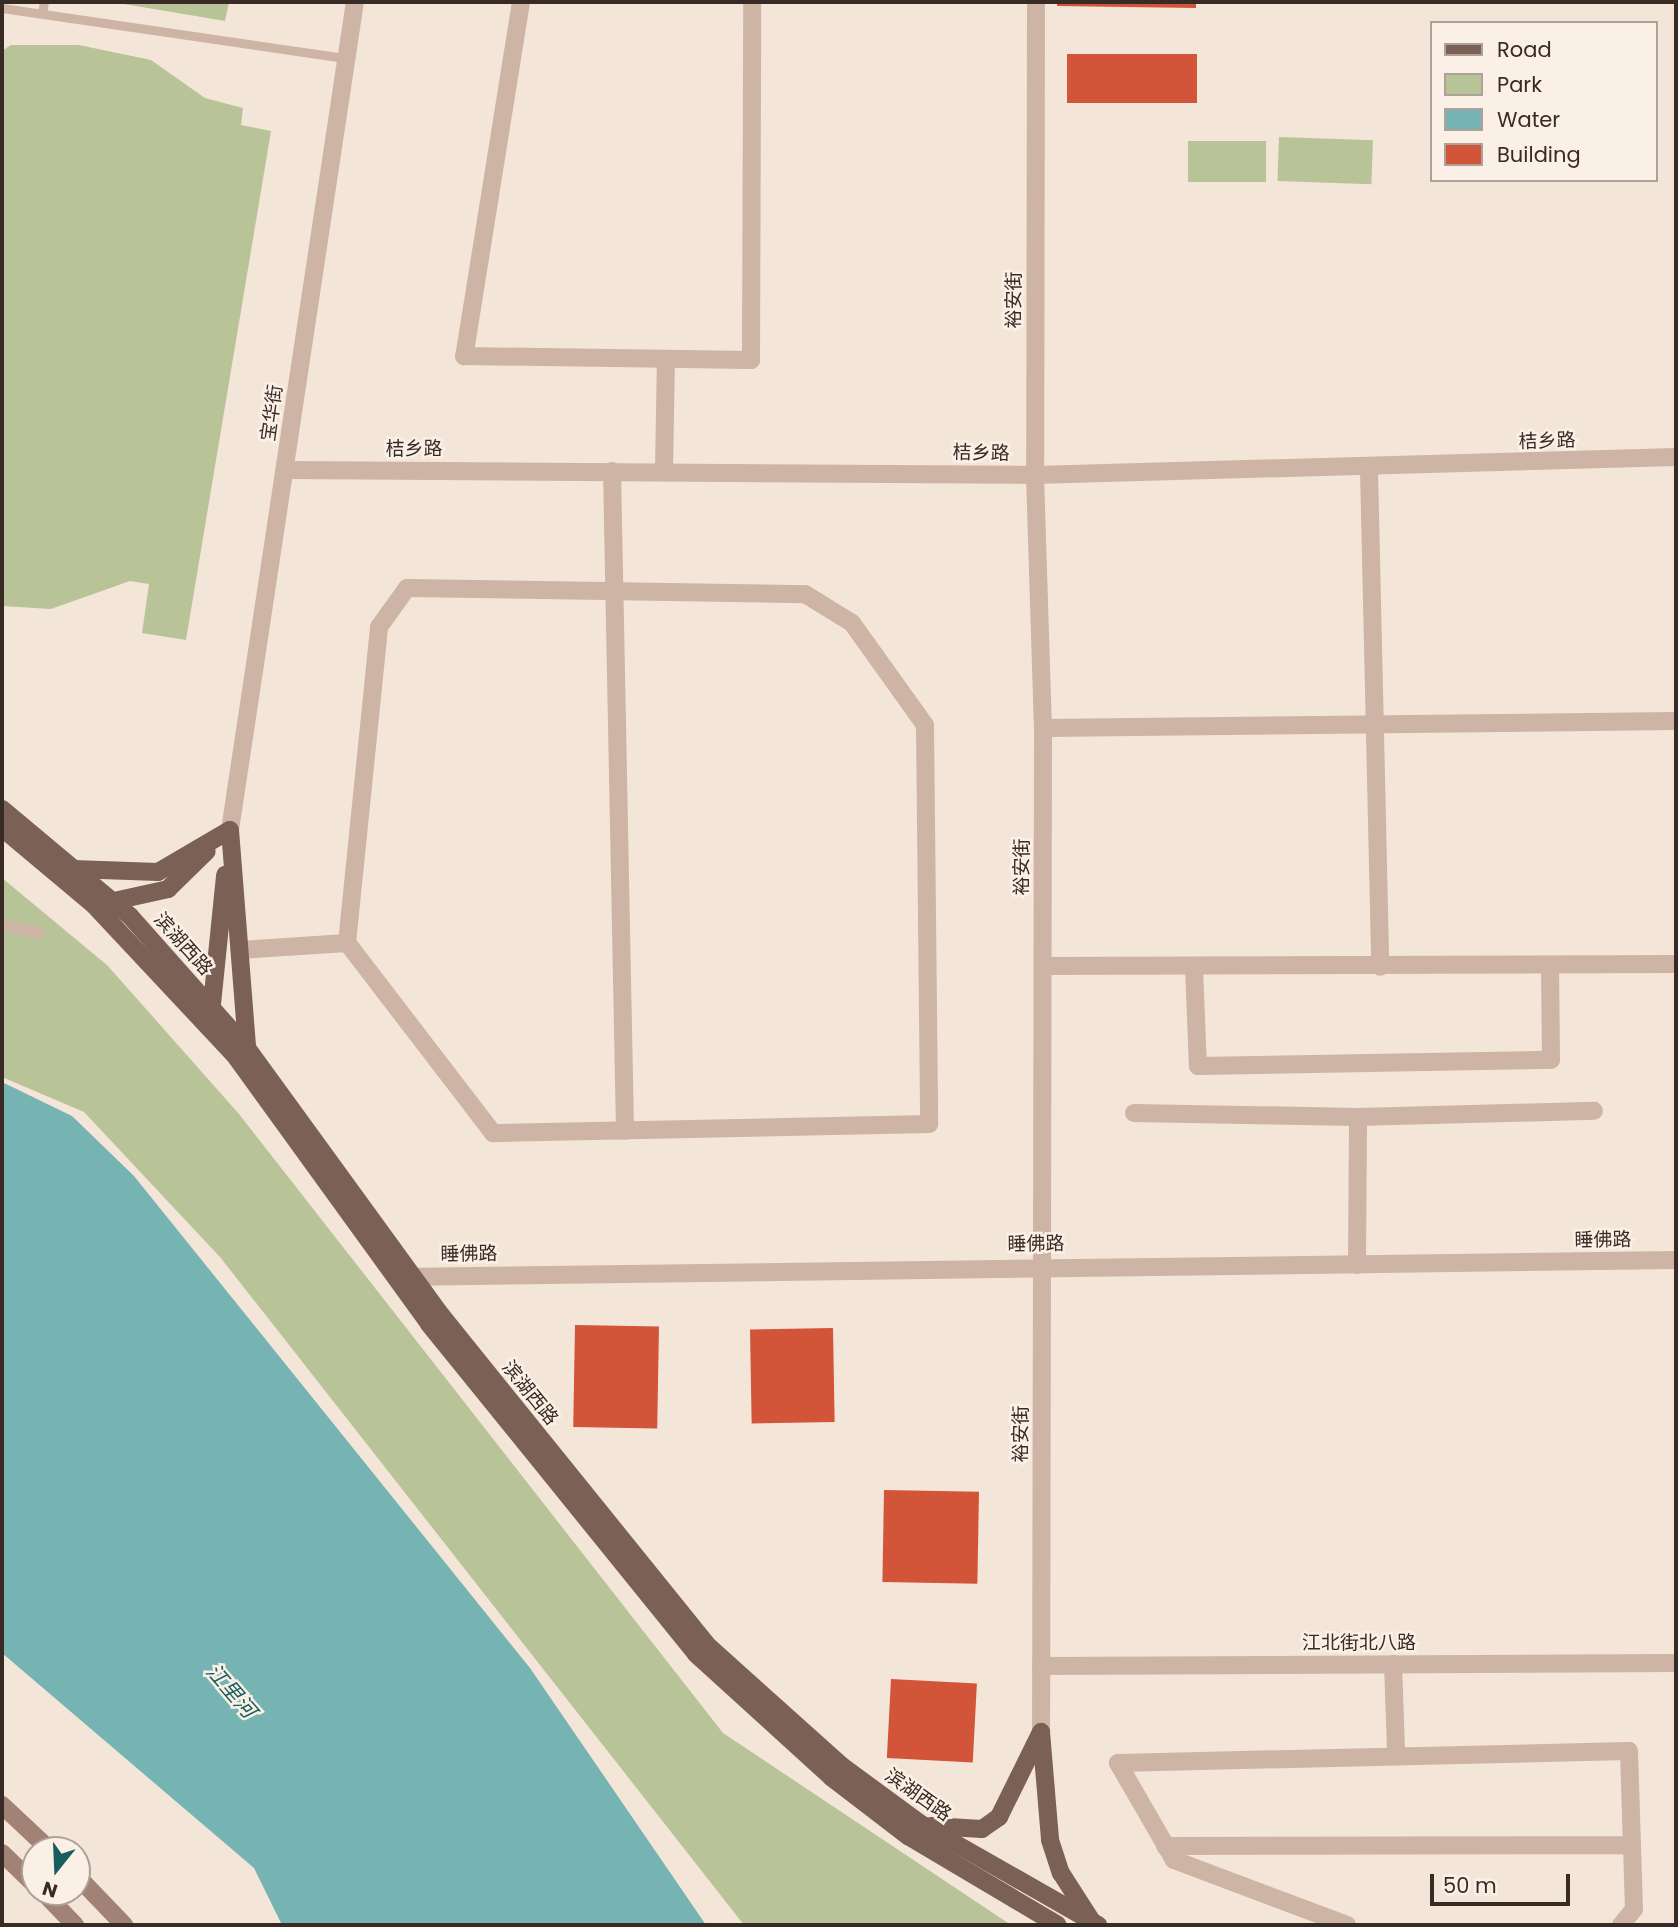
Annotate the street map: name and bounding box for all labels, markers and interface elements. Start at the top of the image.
legend [1430,21,1657,182]
text: Road [1497,35,1552,64]
text: Park [1497,70,1542,99]
text: Water [1497,105,1560,134]
text: Building [1497,140,1581,169]
street label: 裕安街 [1003,272,1025,328]
street label: 宝华街 [257,383,287,443]
street label: 桔乡路 [1518,429,1576,453]
street label: 桔乡路 [386,438,442,460]
street label: 桔乡路 [952,441,1010,465]
street label: 裕安街 [1011,839,1033,895]
street label: 滨湖西路 [149,908,217,980]
street label: 睡佛路 [1574,1228,1632,1252]
street label: 睡佛路 [1007,1232,1065,1256]
street label: 睡佛路 [440,1242,498,1266]
street label: 滨湖西路 [497,1356,563,1430]
street label: 裕安街 [1010,1406,1032,1462]
street label: 江北街北八路 [1302,1632,1416,1654]
water label: 江里河 [201,1659,261,1723]
street label: 滨湖西路 [880,1764,956,1826]
north arrow [21,1836,91,1906]
scale bar [1433,1860,1573,1904]
text: 50 m [1443,1871,1497,1900]
text: N [39,1874,61,1905]

